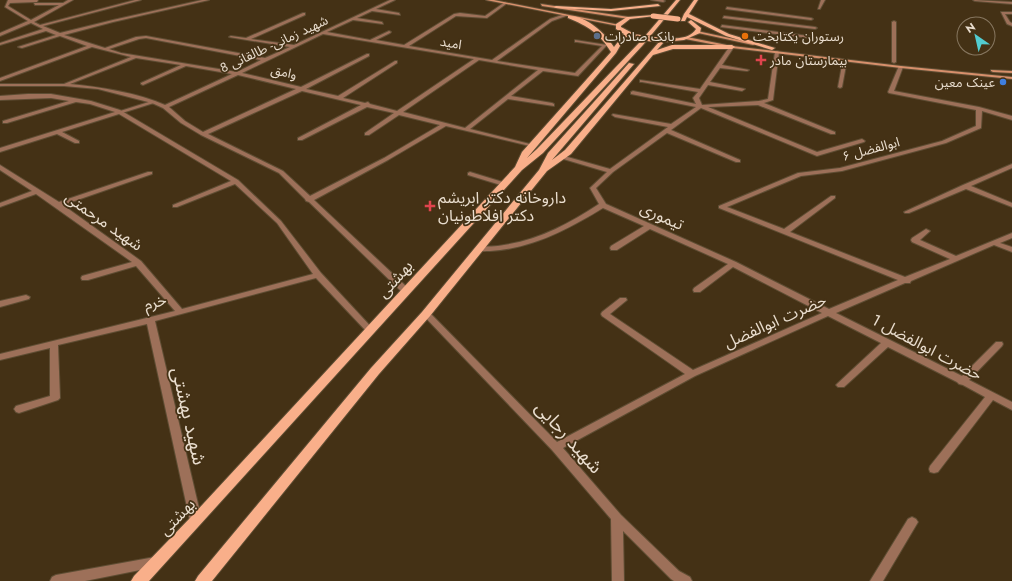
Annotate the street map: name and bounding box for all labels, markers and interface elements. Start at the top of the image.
street label: شهید زمانی- طالقانی 8 [217,11,331,77]
north arrow [956,16,996,56]
text: N [962,19,979,37]
place label: بانک صادرات [605,27,675,46]
place label: رستوران یکتابخت [753,27,844,46]
marker: بانک صادرات [592,31,602,41]
marker: رستوران یکتابخت [740,31,750,41]
street label: امید [439,32,463,54]
place label: بیمارستان مادر [769,51,847,70]
marker: بیمارستان مادر [755,54,767,66]
street label: وامق [269,60,299,84]
place label: عینک معین [935,73,995,92]
marker: عینک معین [998,77,1008,87]
street label: ابوالفضل ۶ [840,132,902,166]
street label: شهید مرحمتی [60,186,148,256]
place label: داروخانه دکتر ابریشم دکتر افلاطونیان [438,186,566,227]
street label: تیموری [636,196,688,236]
marker: داروخانه دکتر ابریشم دکتر افلاطونیان [425,201,435,211]
street label: بهشتی [372,255,418,303]
street label: خرم [141,288,169,317]
street label: حضرت ابوالفضل [720,288,830,354]
street label: حضرت ابوالفضل 1 [868,308,986,386]
street label: شهید بهشتی [165,365,213,467]
street label: شهید رجایی [529,395,609,479]
street label: بهشتی [154,493,200,541]

